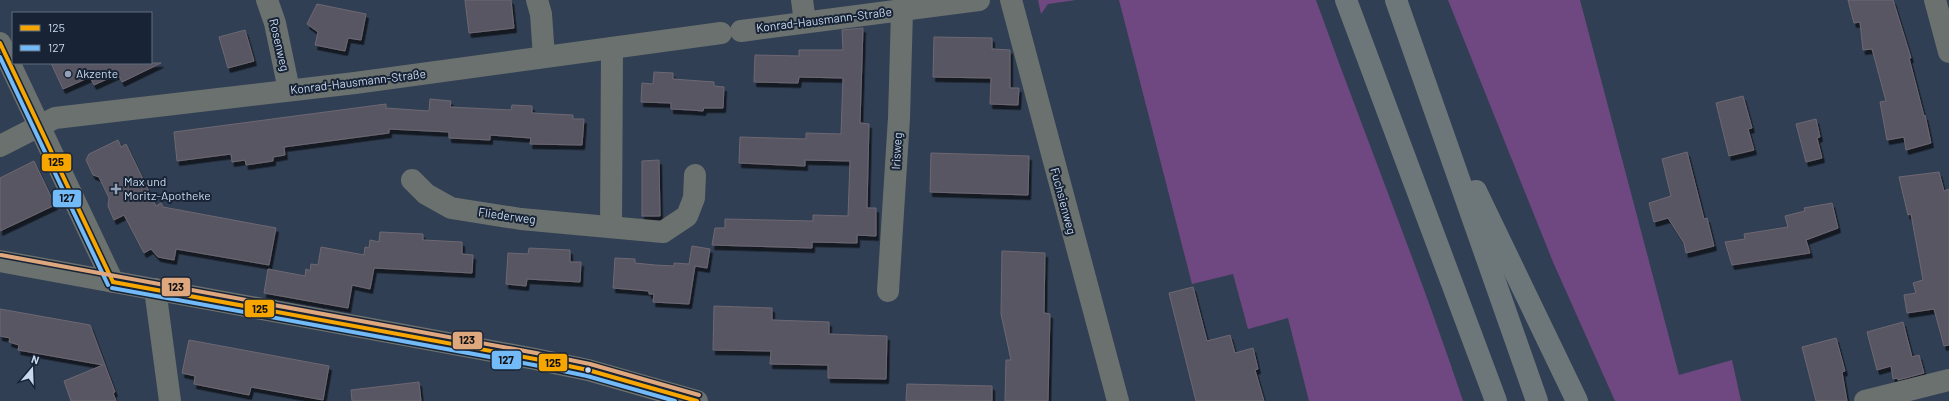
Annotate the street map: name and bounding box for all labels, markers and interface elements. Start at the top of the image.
street label: Konrad-Hausmann-Straße [755,4,893,34]
legend [12,12,152,64]
street label: Rosenweg [267,17,293,72]
text: 125 [48,20,65,34]
text: 127 [48,40,65,54]
place label: Akzente [76,66,118,80]
street label: Konrad-Hausmann-Straße [289,66,427,96]
marker: Akzente [63,69,73,79]
street label: Irisweg [888,132,904,170]
line badge: 125 [41,153,72,172]
text: 125 [48,155,64,168]
street label: Fuchsienweg [1048,166,1080,236]
place label: Max und Moritz-Apotheke [124,174,211,202]
marker: Max und Moritz-Apotheke [111,184,121,194]
line badge: 127 [52,189,82,208]
text: 127 [59,191,75,204]
street label: Fliederweg [477,204,537,226]
line badge: 123 [161,277,191,297]
text: 123 [168,280,184,293]
line badge: 125 [244,299,275,318]
text: 125 [252,302,268,315]
line badge: 123 [452,331,483,350]
text: 123 [459,333,475,346]
north arrow [12,349,52,389]
line badge: 127 [491,350,522,370]
text: N [30,352,41,366]
text: 127 [498,353,514,366]
line badge: 125 [538,353,568,372]
text: 125 [545,356,561,369]
unlabelled marker [583,365,593,375]

